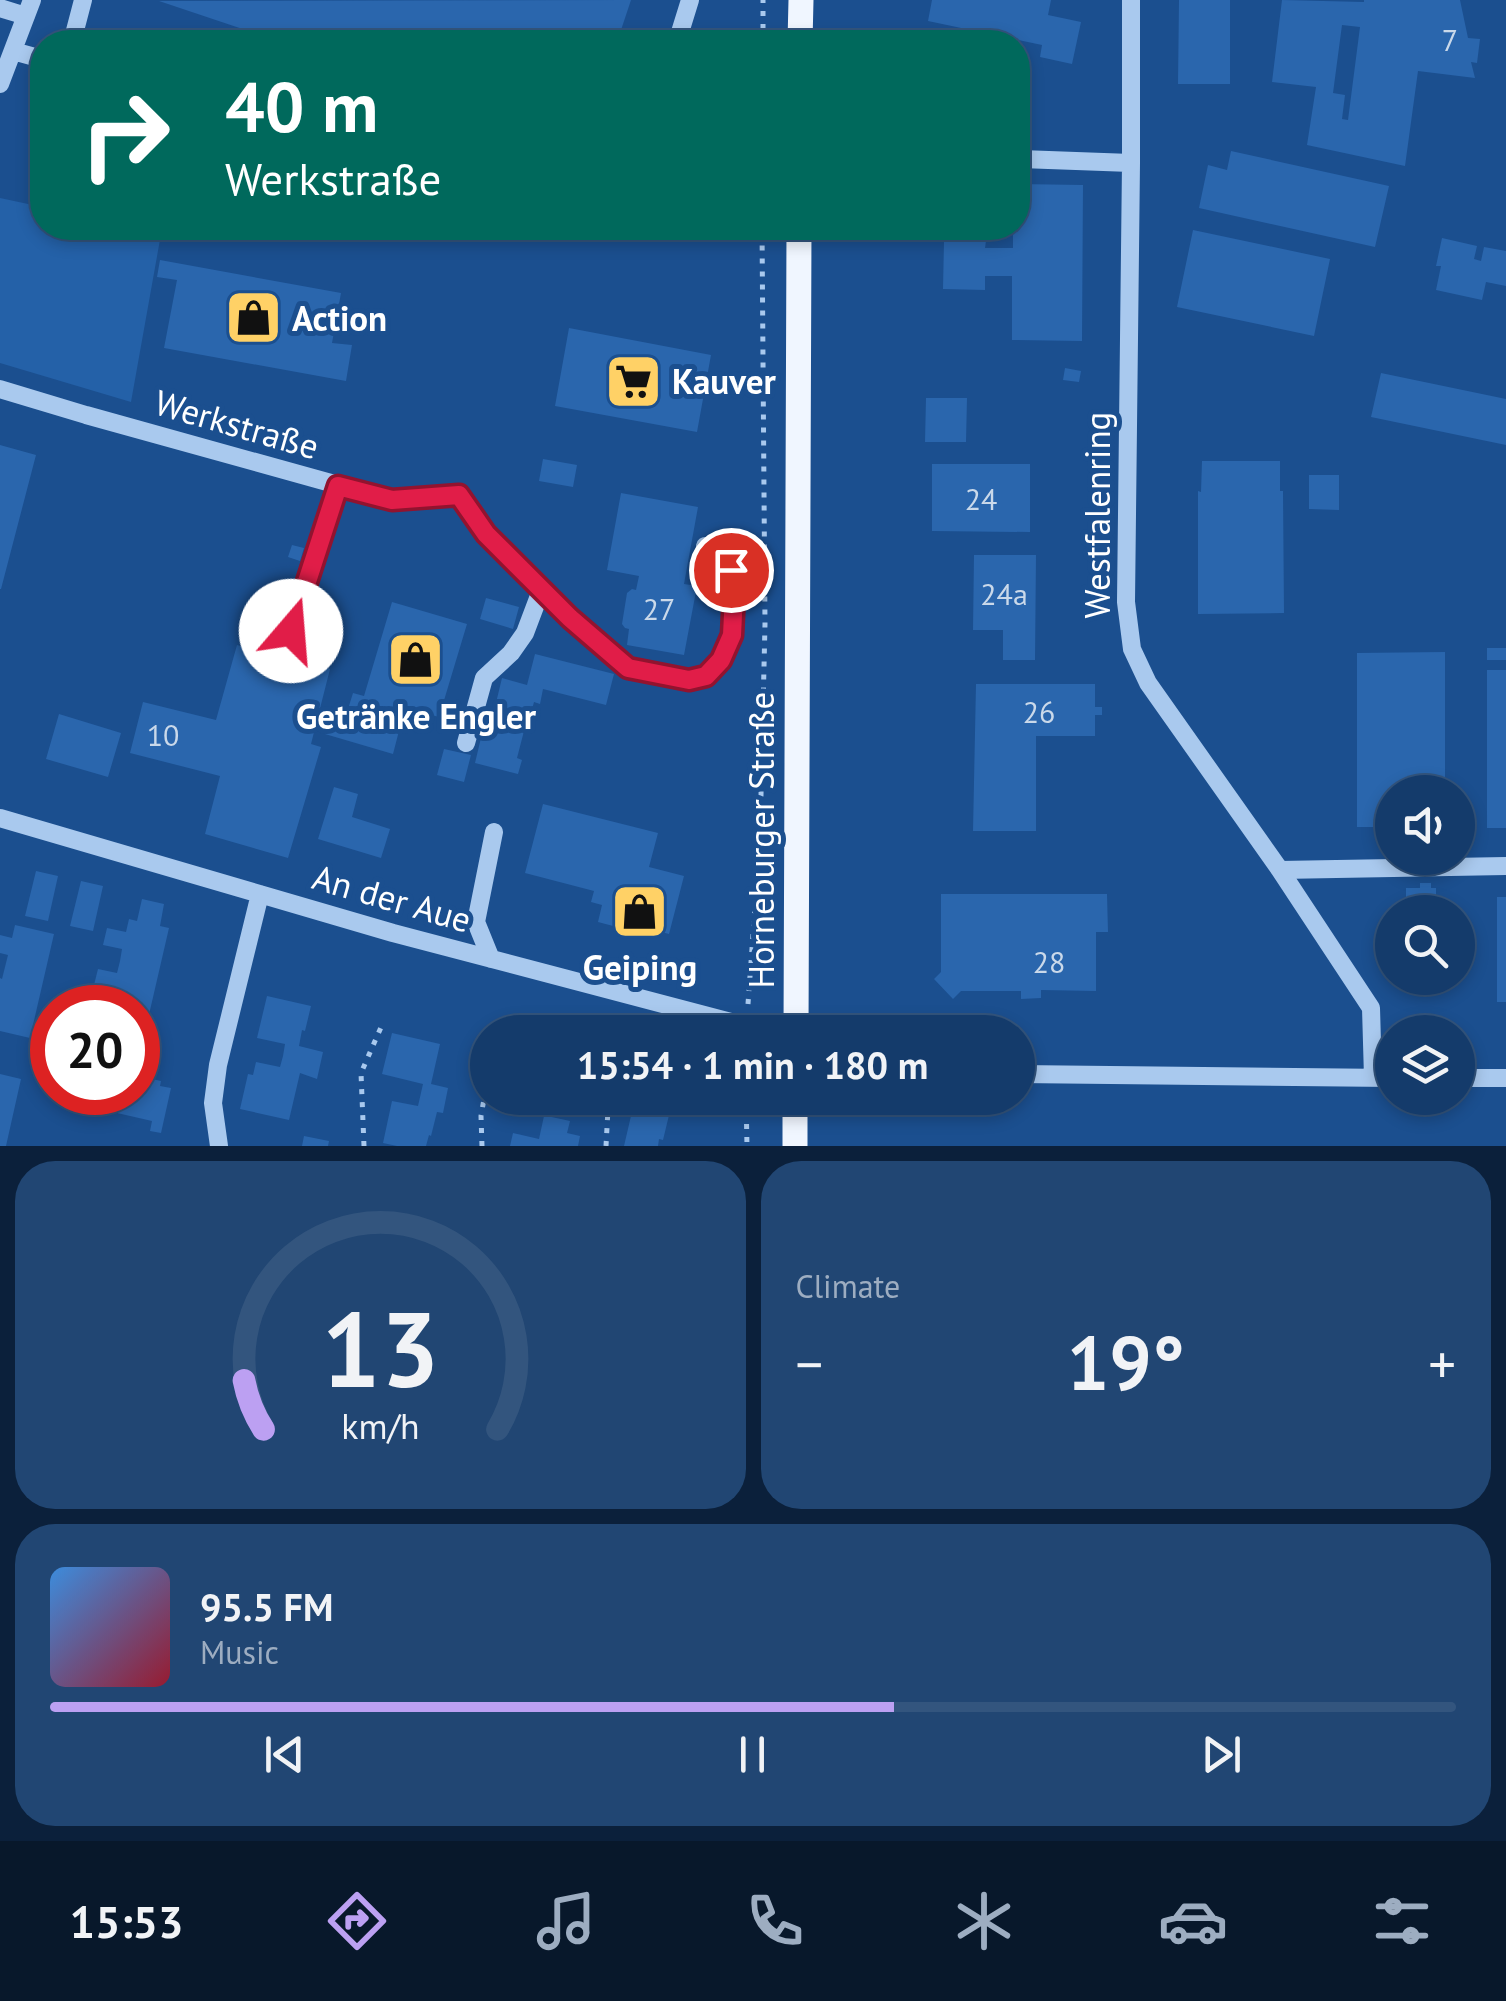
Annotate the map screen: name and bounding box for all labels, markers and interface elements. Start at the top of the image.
house number: 7 [1442,20,1458,59]
text: 40 m [225,61,378,151]
icon: right [60,70,190,200]
text: Werkstraße [225,149,441,207]
shop icon: Action [223,288,283,348]
place label: Action [292,295,387,341]
supermarket icon: Kauver [603,351,663,411]
place label: Kauver [672,358,776,404]
street label: Werkstraße [150,379,324,469]
street label: Westfalenring [1074,412,1120,618]
house number: 24 [965,479,997,518]
pin [689,528,774,613]
icon: arrive [704,543,759,598]
house number: 24a [980,574,1028,613]
position arrow [239,579,343,683]
house number: 27 [643,589,675,628]
shop icon: Getränke Engler [386,630,446,690]
street label: Horneburger Straße [738,692,784,988]
house number: 26 [1023,692,1055,731]
place label: Getränke Engler [296,693,537,739]
house number: 10 [147,715,179,754]
map controls [1375,775,1475,1115]
button: sound [1375,775,1475,875]
street label: An der Aue [307,853,477,943]
shop icon: Geiping [610,881,670,941]
button: search [1375,895,1475,995]
house number: 28 [1033,942,1065,981]
place label: Geiping [583,944,697,990]
speed limit sign: 20 [30,985,160,1115]
button: layers [1375,1015,1475,1115]
text: 15:54 · 1 min · 180 m [577,1040,928,1089]
text: Climate [796,1265,900,1307]
text: 13 [321,1281,439,1416]
text: 19° [1067,1314,1185,1411]
text: − [796,1328,823,1399]
text: + [1428,1328,1456,1399]
text: km/h [341,1403,419,1449]
text: 95.5 FM [200,1582,333,1631]
text: Music [200,1631,279,1673]
icon: previous [257,1727,312,1782]
icon: pause [725,1727,780,1782]
icon: next [1194,1727,1249,1782]
icon: directions [322,1886,392,1956]
icon: music [531,1886,601,1956]
icon: phone [740,1886,810,1956]
icon: climate [949,1886,1019,1956]
icon: car [1158,1886,1228,1956]
icon: filters [1367,1886,1437,1956]
text: 15:53 [69,1892,184,1950]

